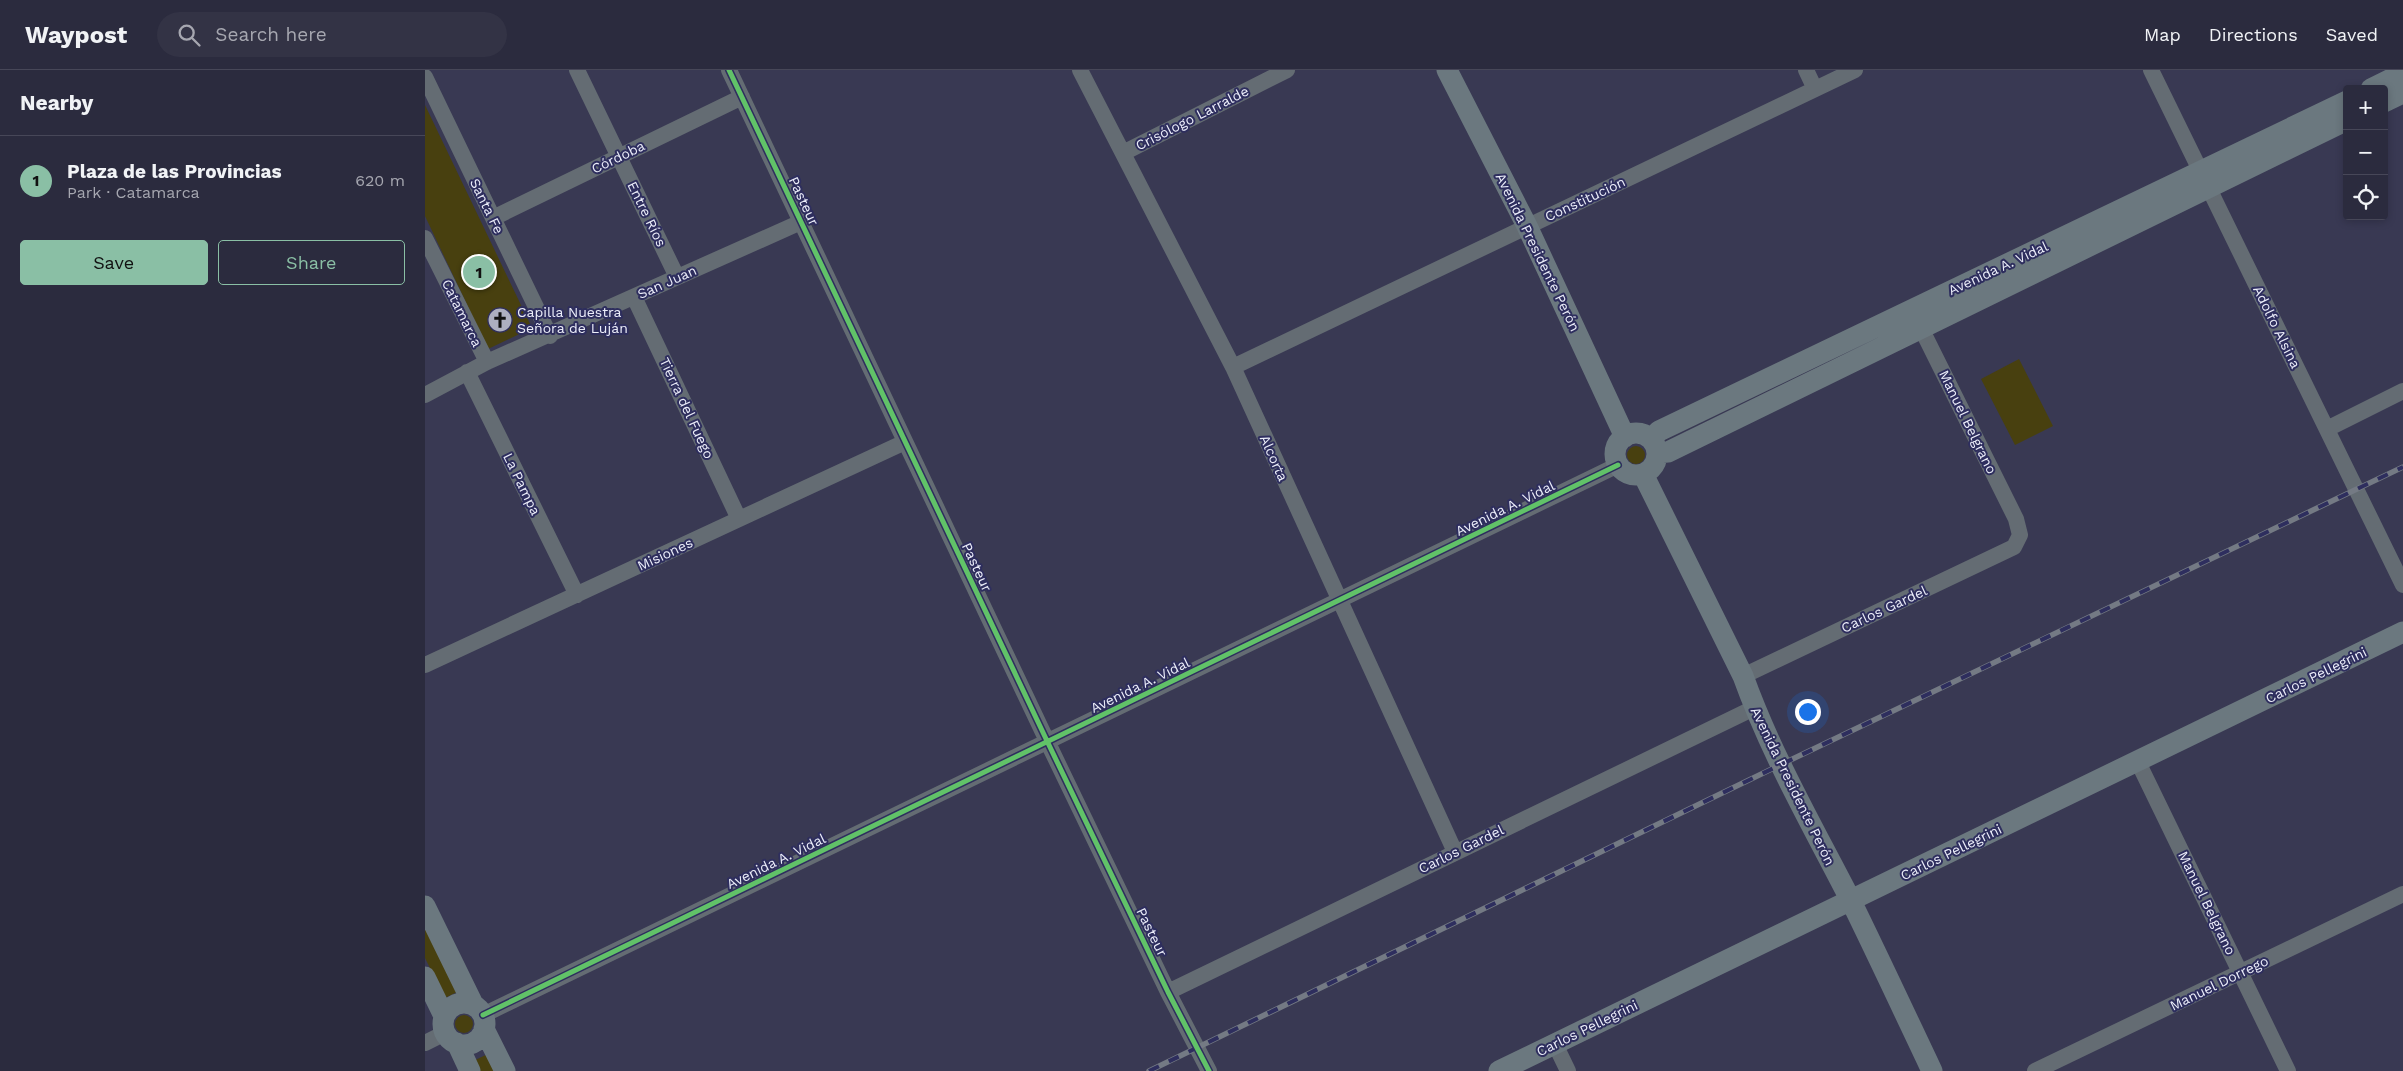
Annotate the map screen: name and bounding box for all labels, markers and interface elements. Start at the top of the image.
search box [157,12,507,57]
text: Waypost [25,21,127,49]
icon: search [175,21,203,49]
text: Search here [215,23,327,46]
text: Map [2144,24,2181,45]
text: Directions [2209,24,2298,45]
text: Saved [2326,24,2378,45]
street label: Crisólogo Larralde [1133,83,1251,153]
map controls [2343,85,2388,220]
button: + [2343,85,2388,130]
text: Nearby [20,90,93,115]
button: − [2343,130,2388,175]
street label: Córdoba [589,137,647,177]
text: Plaza de las Provincias [67,160,282,183]
street label: Avenida Presidente Perón [1493,170,1583,334]
text: 1 [33,171,39,190]
text: 620 m [355,171,405,190]
street label: Constitución [1542,173,1628,225]
street label: Pasteur [786,174,822,228]
button: locate [2343,175,2388,220]
street label: Santa Fe [467,176,507,236]
street label: Entre Ríos [624,179,670,249]
text: Park · Catamarca [67,183,200,202]
street label: Avenida A. Vidal [1946,238,2051,298]
button: Save [20,240,208,285]
button: Share [218,240,405,285]
pin: 1 [463,253,495,291]
street label: San Juan [635,262,699,302]
street label: Catamarca [439,276,485,350]
street label: Adolfo Alsina [2250,283,2304,371]
place label: Capilla Nuestra Señora de Luján [517,304,628,336]
church icon: Capilla Nuestra Señora de Luján [487,307,513,333]
street label: Tierra del Fuego [657,355,717,461]
street label: Manuel Belgrano [1936,368,2000,476]
street label: Alcorta [1257,432,1291,484]
street label: La Pampa [500,450,544,518]
street label: Avenida A. Vidal [1453,477,1558,539]
street label: Misiones [635,534,695,574]
street label: Pasteur [959,540,995,594]
street label: Carlos Gardel [1839,582,1930,636]
street label: Carlos Pellegrini [2263,644,2369,706]
street label: Avenida A. Vidal [1088,654,1193,716]
your location [1795,699,1821,725]
street label: Avenida Presidente Perón [1748,704,1838,868]
street label: Carlos Gardel [1416,821,1507,877]
street label: Carlos Pellegrini [1898,821,2004,883]
street label: Avenida A. Vidal [724,830,829,892]
street label: Manuel Belgrano [2175,849,2239,957]
street label: Pasteur [1133,905,1171,959]
street label: Manuel Dorrego [2167,952,2271,1014]
street label: Carlos Pellegrini [1534,997,1640,1059]

